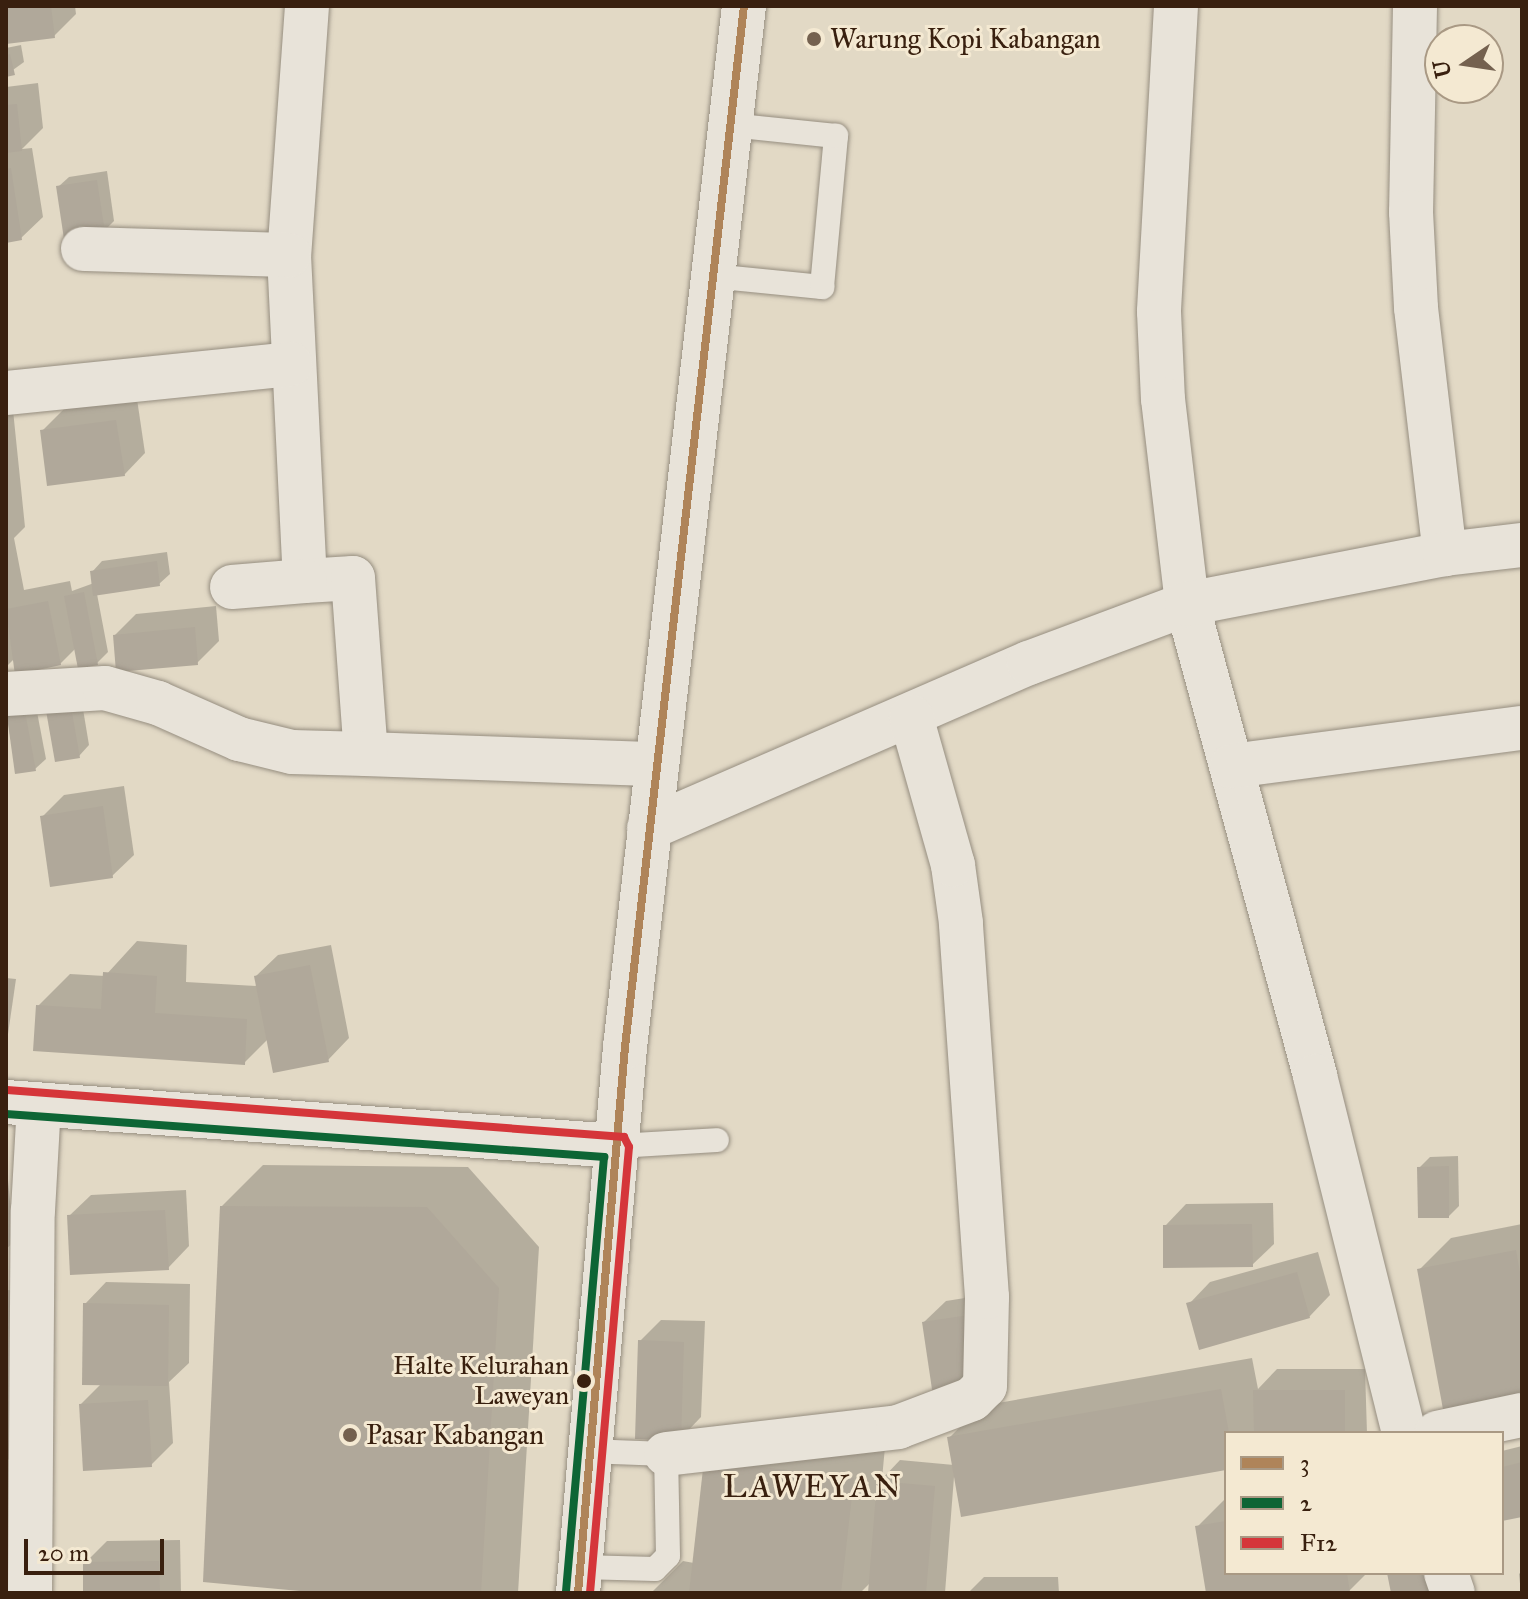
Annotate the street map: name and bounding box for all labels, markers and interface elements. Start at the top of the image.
place label: Warung Kopi Kabangan [830,22,1101,56]
north arrow [1424,24,1504,104]
marker: Warung Kopi Kabangan [805,30,823,48]
text: U [1427,58,1457,81]
place label: Halte Kelurahan Laweyan [393,1350,569,1412]
marker: Halte Kelurahan Laweyan [576,1373,592,1389]
place label: Pasar Kabangan [366,1418,544,1452]
marker: Pasar Kabangan [341,1426,359,1444]
legend [1224,1431,1504,1575]
text: 3 [1300,1448,1310,1478]
district label: LAWEYAN [723,1468,903,1506]
text: 2 [1300,1488,1312,1518]
scale bar [28,1523,168,1573]
text: F12 [1300,1528,1337,1558]
text: 20 m [38,1538,89,1568]

